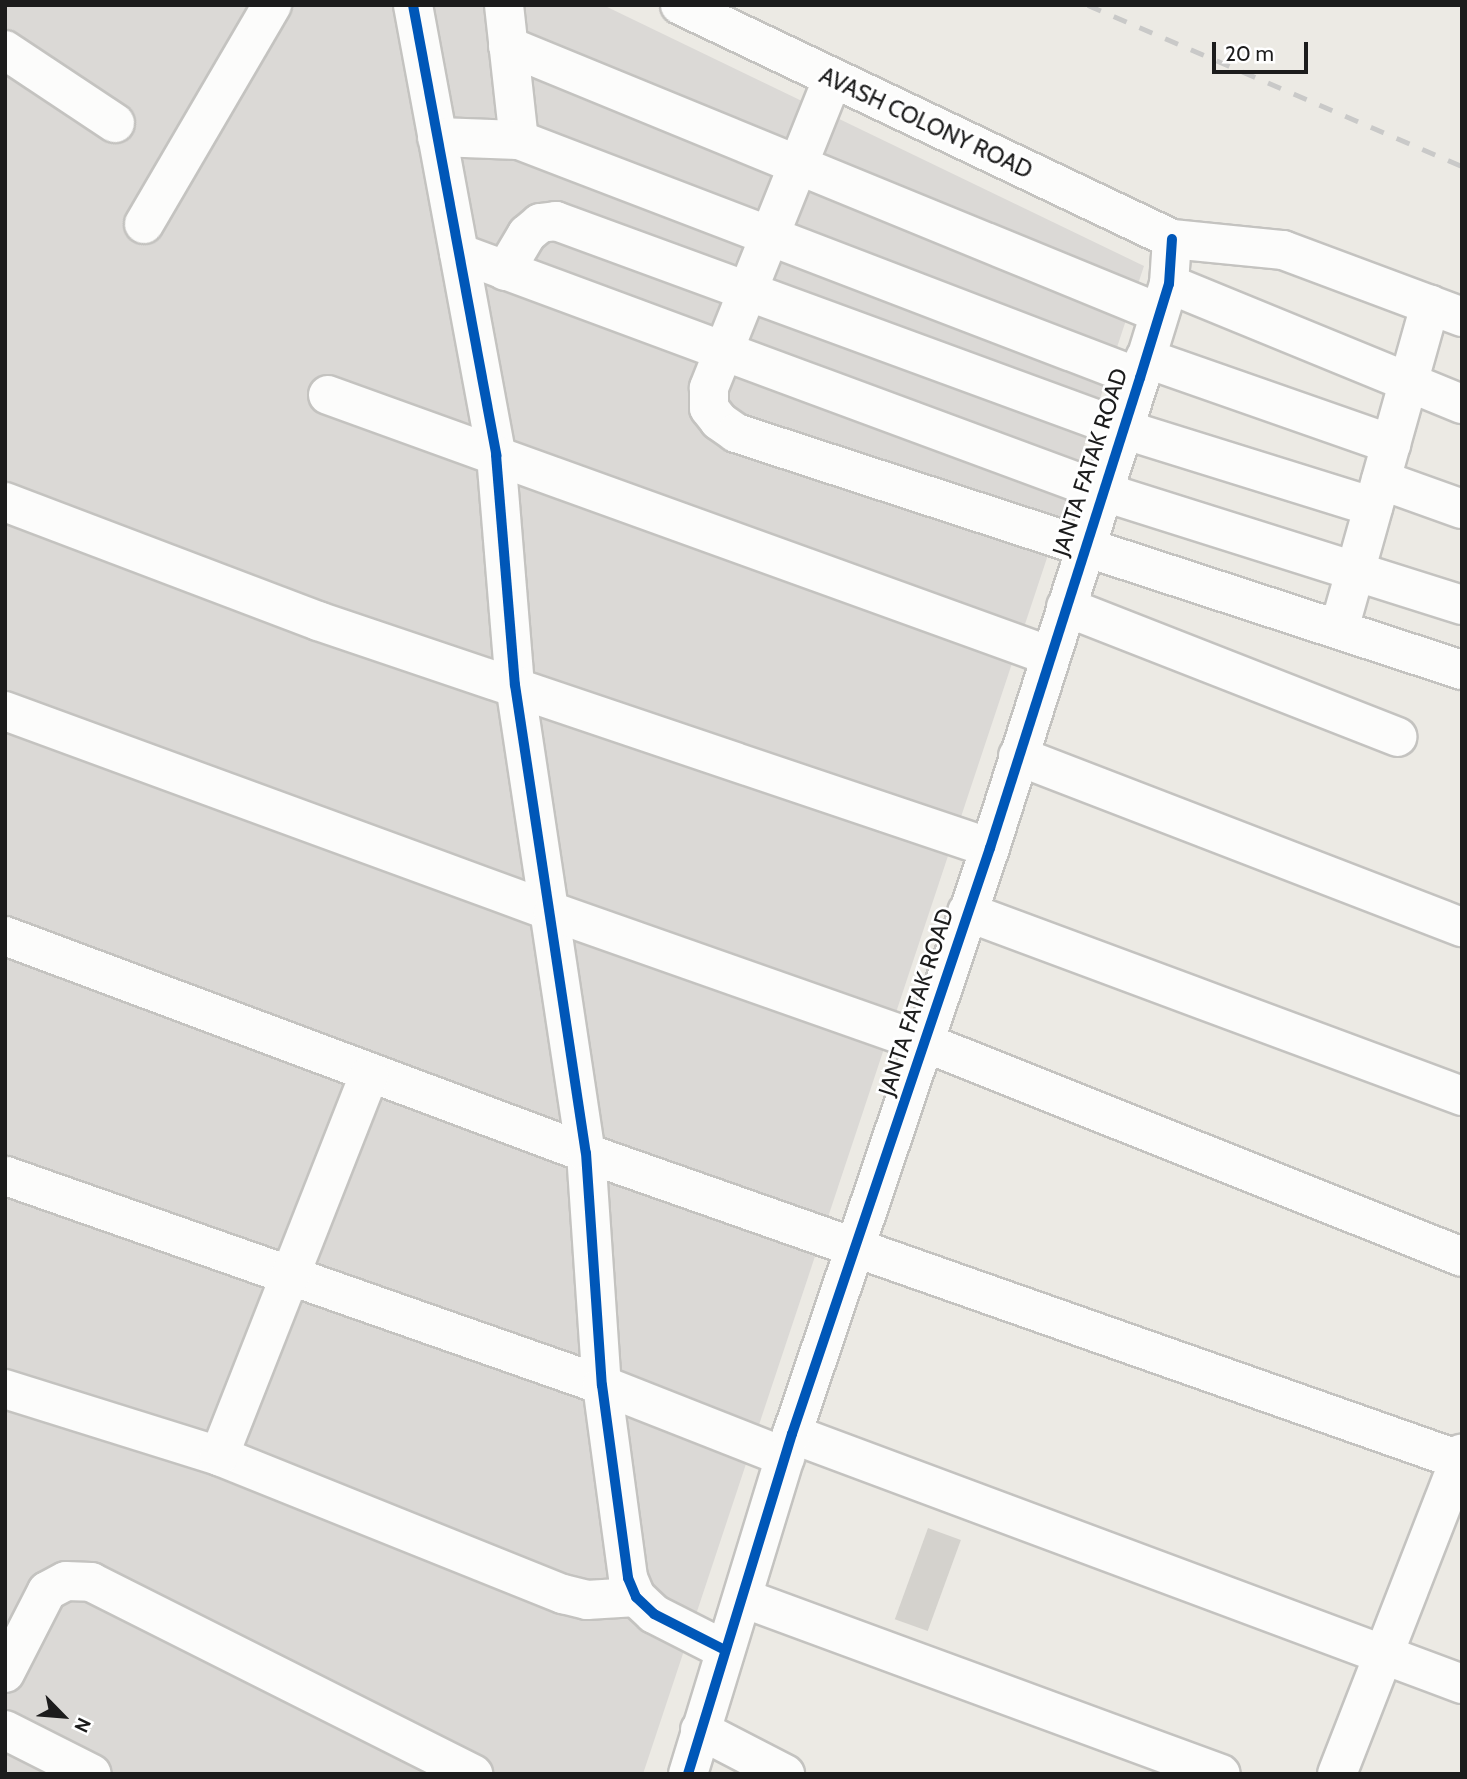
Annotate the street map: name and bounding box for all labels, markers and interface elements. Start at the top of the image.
scale bar [1215,28,1311,72]
text: 20 m [1225,41,1274,66]
street label: AVASH COLONY ROAD [815,62,1037,184]
street label: JANTA FATAK ROAD [1047,365,1133,559]
street label: JANTA FATAK ROAD [873,905,959,1099]
north arrow [28,1681,98,1751]
text: N [69,1714,96,1736]

